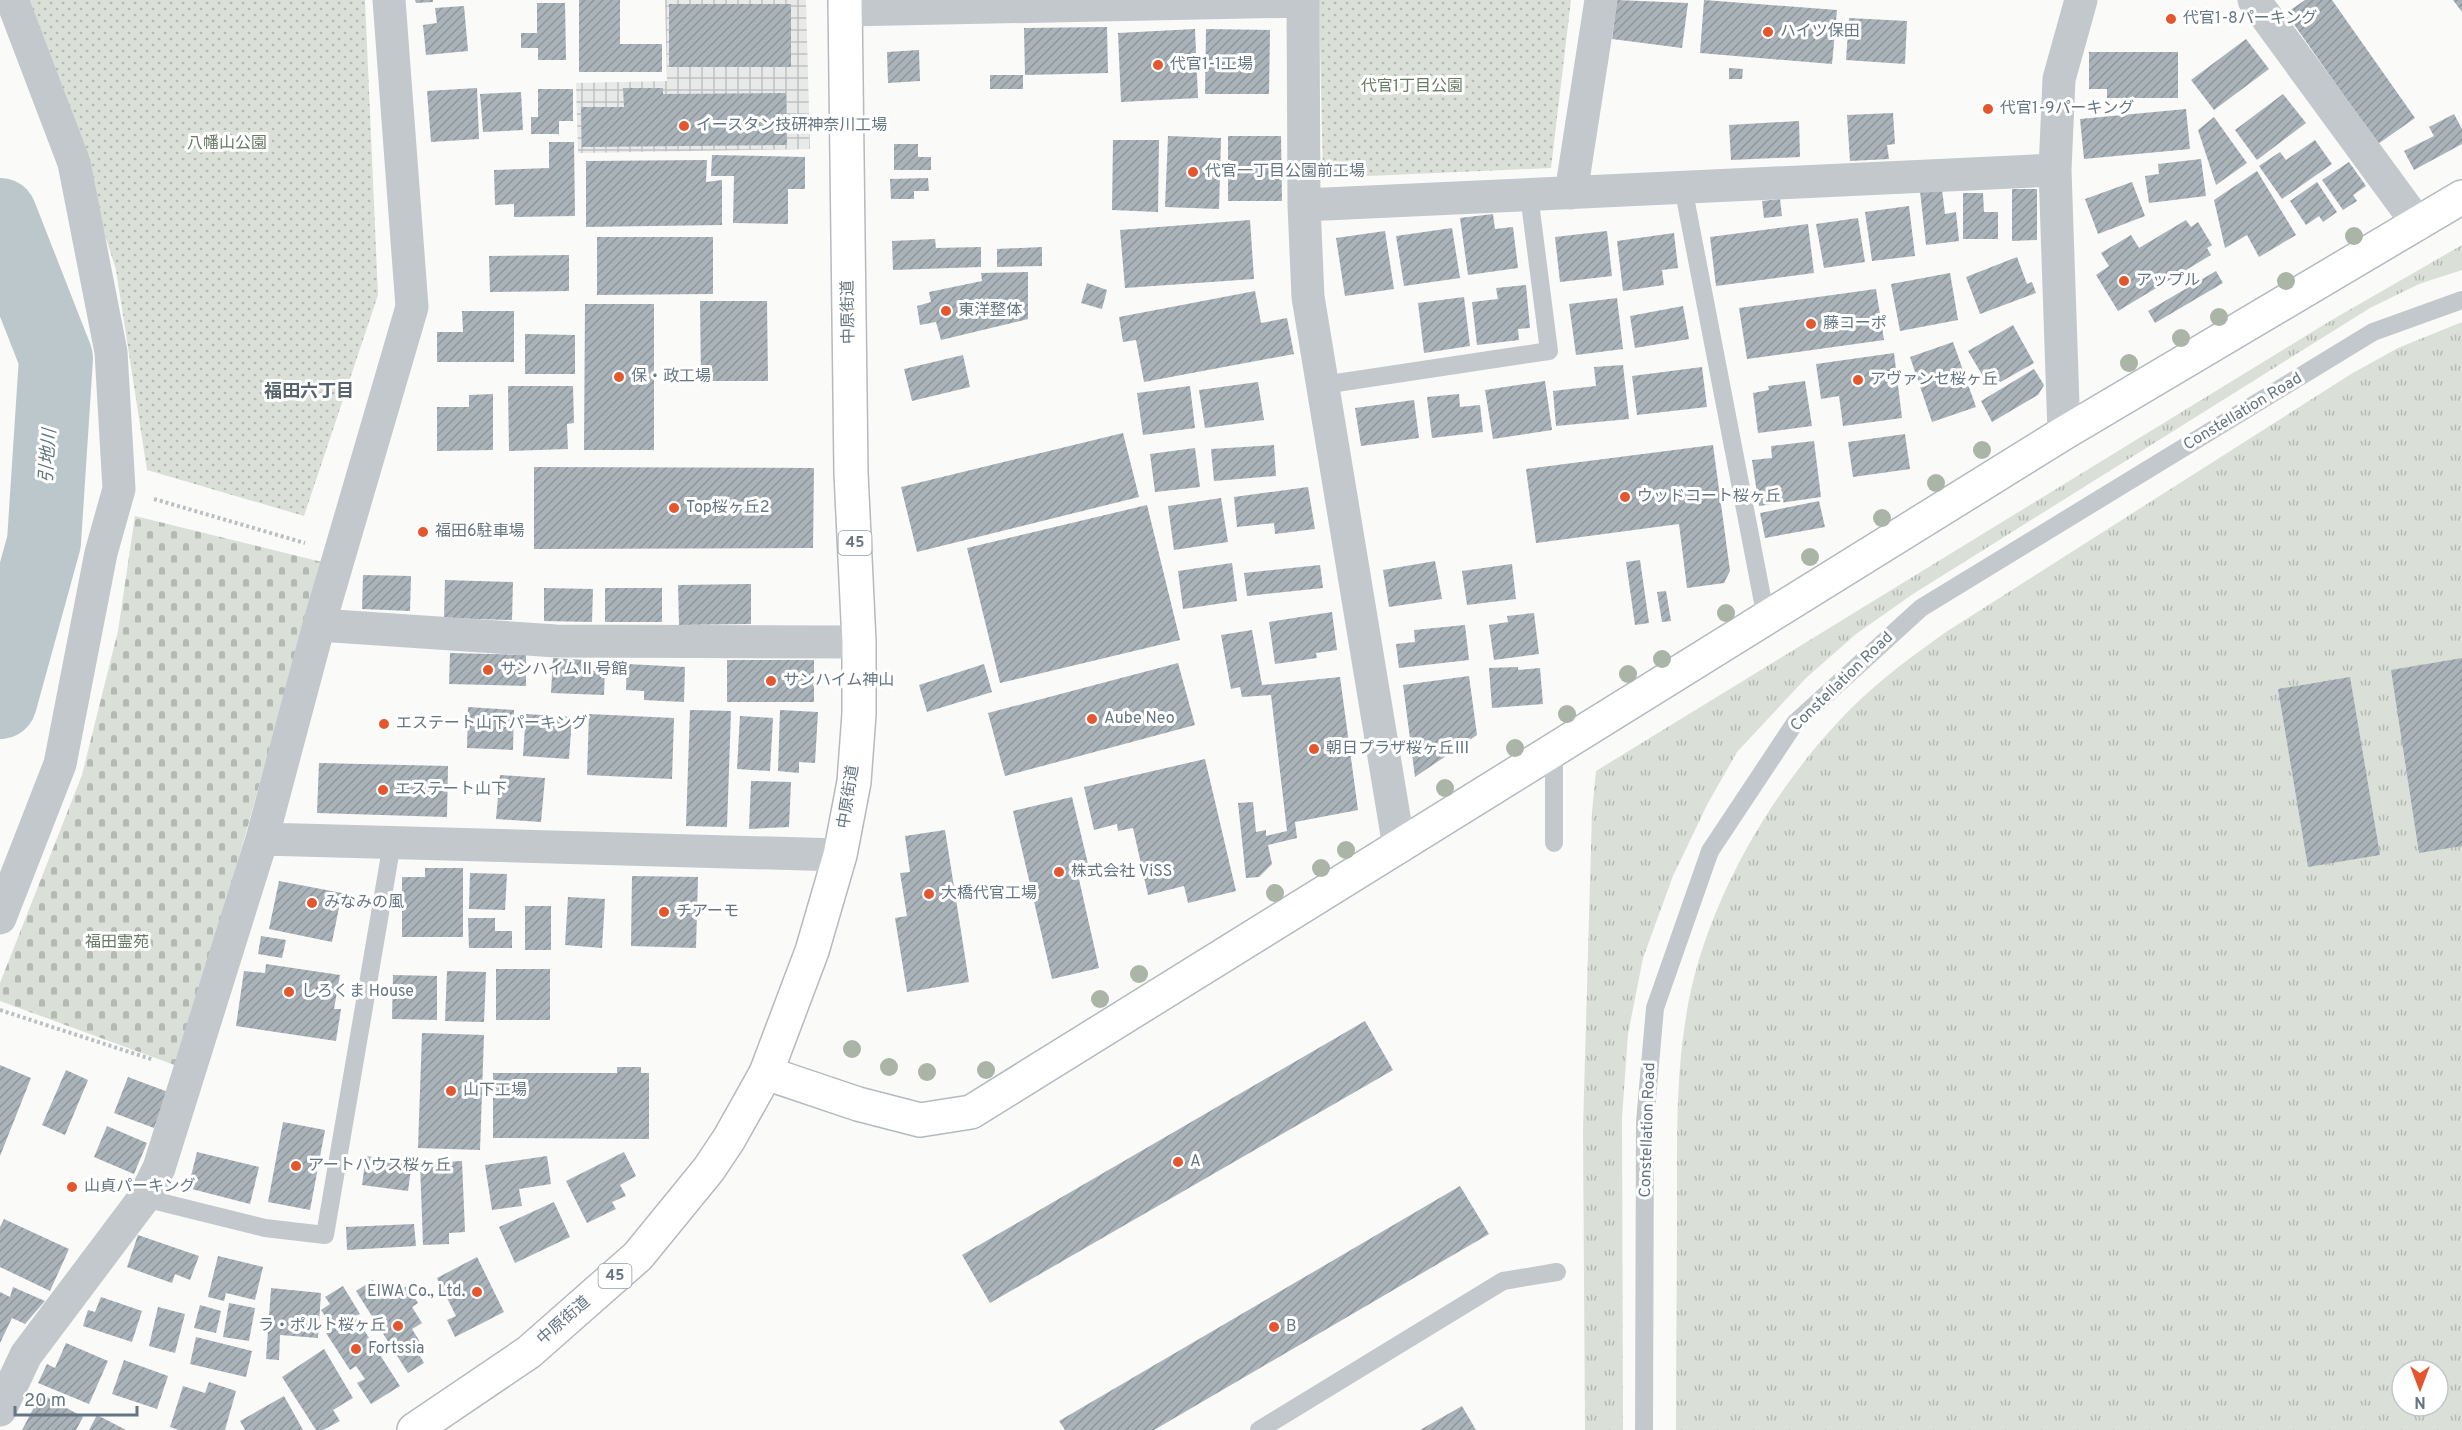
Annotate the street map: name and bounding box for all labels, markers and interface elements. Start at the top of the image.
place label: 代官1-8パーキング [2183,9,2317,29]
marker: 代官1-8パーキング [2164,12,2178,26]
place label: ハイツ保田 [1780,22,1860,42]
marker: ハイツ保田 [1761,25,1775,39]
place label: 代官1-1工場 [1170,55,1253,75]
marker: 代官1-1工場 [1151,58,1165,72]
park label: 代官1丁目公園 [1361,77,1463,97]
place label: 代官1-9パーキング [2000,99,2134,119]
marker: 代官1-9パーキング [1981,102,1995,116]
place label: イースタン技研神奈川工場 [696,116,887,136]
marker: イースタン技研神奈川工場 [677,119,691,133]
park label: 八幡山公園 [187,134,267,154]
place label: 代官一丁目公園前工場 [1205,162,1365,182]
marker: 代官一丁目公園前工場 [1186,165,1200,179]
place label: アップル [2136,271,2200,291]
marker: アップル [2117,274,2131,288]
street label: 中原街道 [838,280,860,344]
place label: 東洋整体 [958,301,1022,321]
marker: 東洋整体 [939,304,953,318]
place label: 藤コーポ [1823,314,1887,334]
marker: 藤コーポ [1804,317,1818,331]
place label: 保・政工場 [631,367,711,387]
street label: Constellation Road [2180,369,2306,455]
marker: 保・政工場 [612,370,626,384]
place label: アヴァンセ桜ヶ丘 [1870,370,1998,390]
marker: アヴァンセ桜ヶ丘 [1851,373,1865,387]
district label: 福田六丁目 [264,381,354,404]
water label: 引地川 [36,426,62,484]
place label: ウッドコート桜ヶ丘 [1637,487,1781,507]
marker: ウッドコート桜ヶ丘 [1618,490,1632,504]
place label: Top桜ヶ丘2 [686,498,770,518]
marker: Top桜ヶ丘2 [667,501,681,515]
place label: 福田6駐車場 [435,522,525,542]
marker: 福田6駐車場 [416,525,430,539]
road number: 45 [838,531,872,555]
street label: Constellation Road [1786,628,1898,736]
place label: サンハイムⅡ号館 [500,660,627,680]
marker: サンハイムⅡ号館 [481,663,495,677]
place label: サンハイム神山 [783,671,894,691]
marker: サンハイム神山 [764,674,778,688]
place label: Aube Neo [1104,709,1175,729]
marker: Aube Neo [1085,712,1099,726]
place label: エステート山下パーキング [396,714,588,734]
marker: エステート山下パーキング [377,717,391,731]
place label: 朝日プラザ桜ヶ丘Ⅲ [1326,739,1470,759]
marker: 朝日プラザ桜ヶ丘Ⅲ [1307,742,1321,756]
street label: 中原街道 [834,764,864,830]
place label: エステート山下 [395,780,507,800]
marker: エステート山下 [376,783,390,797]
place label: 株式会社 ViSS [1071,862,1172,882]
marker: 株式会社 ViSS [1052,865,1066,879]
place label: 大橋代官工場 [941,884,1037,904]
marker: 大橋代官工場 [922,887,936,901]
place label: みなみの風 [324,893,404,913]
marker: みなみの風 [305,896,319,910]
place label: チアーモ [676,902,739,922]
marker: チアーモ [657,905,671,919]
park label: 福田霊苑 [85,933,149,953]
place label: しろくま House [301,982,414,1002]
marker: しろくま House [282,985,296,999]
street label: Constellation Road [1636,1062,1660,1198]
place label: 山下工場 [463,1081,527,1101]
marker: 山下工場 [444,1084,458,1098]
place label: A [1190,1152,1201,1172]
marker: A [1171,1155,1185,1169]
place label: アートハウス桜ヶ丘 [308,1156,451,1176]
marker: アートハウス桜ヶ丘 [289,1159,303,1173]
place label: 山貞パーキング [84,1177,196,1197]
marker: 山貞パーキング [65,1180,79,1194]
road number: 45 [598,1264,632,1288]
place label: EIWA Co., Ltd. [367,1282,465,1302]
marker: EIWA Co., Ltd. [470,1285,484,1299]
street label: 中原街道 [533,1292,595,1350]
place label: ラ・ポルト桜ヶ丘 [258,1316,386,1336]
place label: B [1286,1317,1297,1337]
marker: ラ・ポルト桜ヶ丘 [391,1319,405,1333]
marker: B [1267,1320,1281,1334]
place label: Fortssia [368,1339,424,1359]
marker: Fortssia [349,1342,363,1356]
north arrow [2390,1358,2450,1418]
scale bar [15,1379,136,1417]
text: 20 m [24,1390,66,1413]
text: N [2414,1391,2426,1411]

